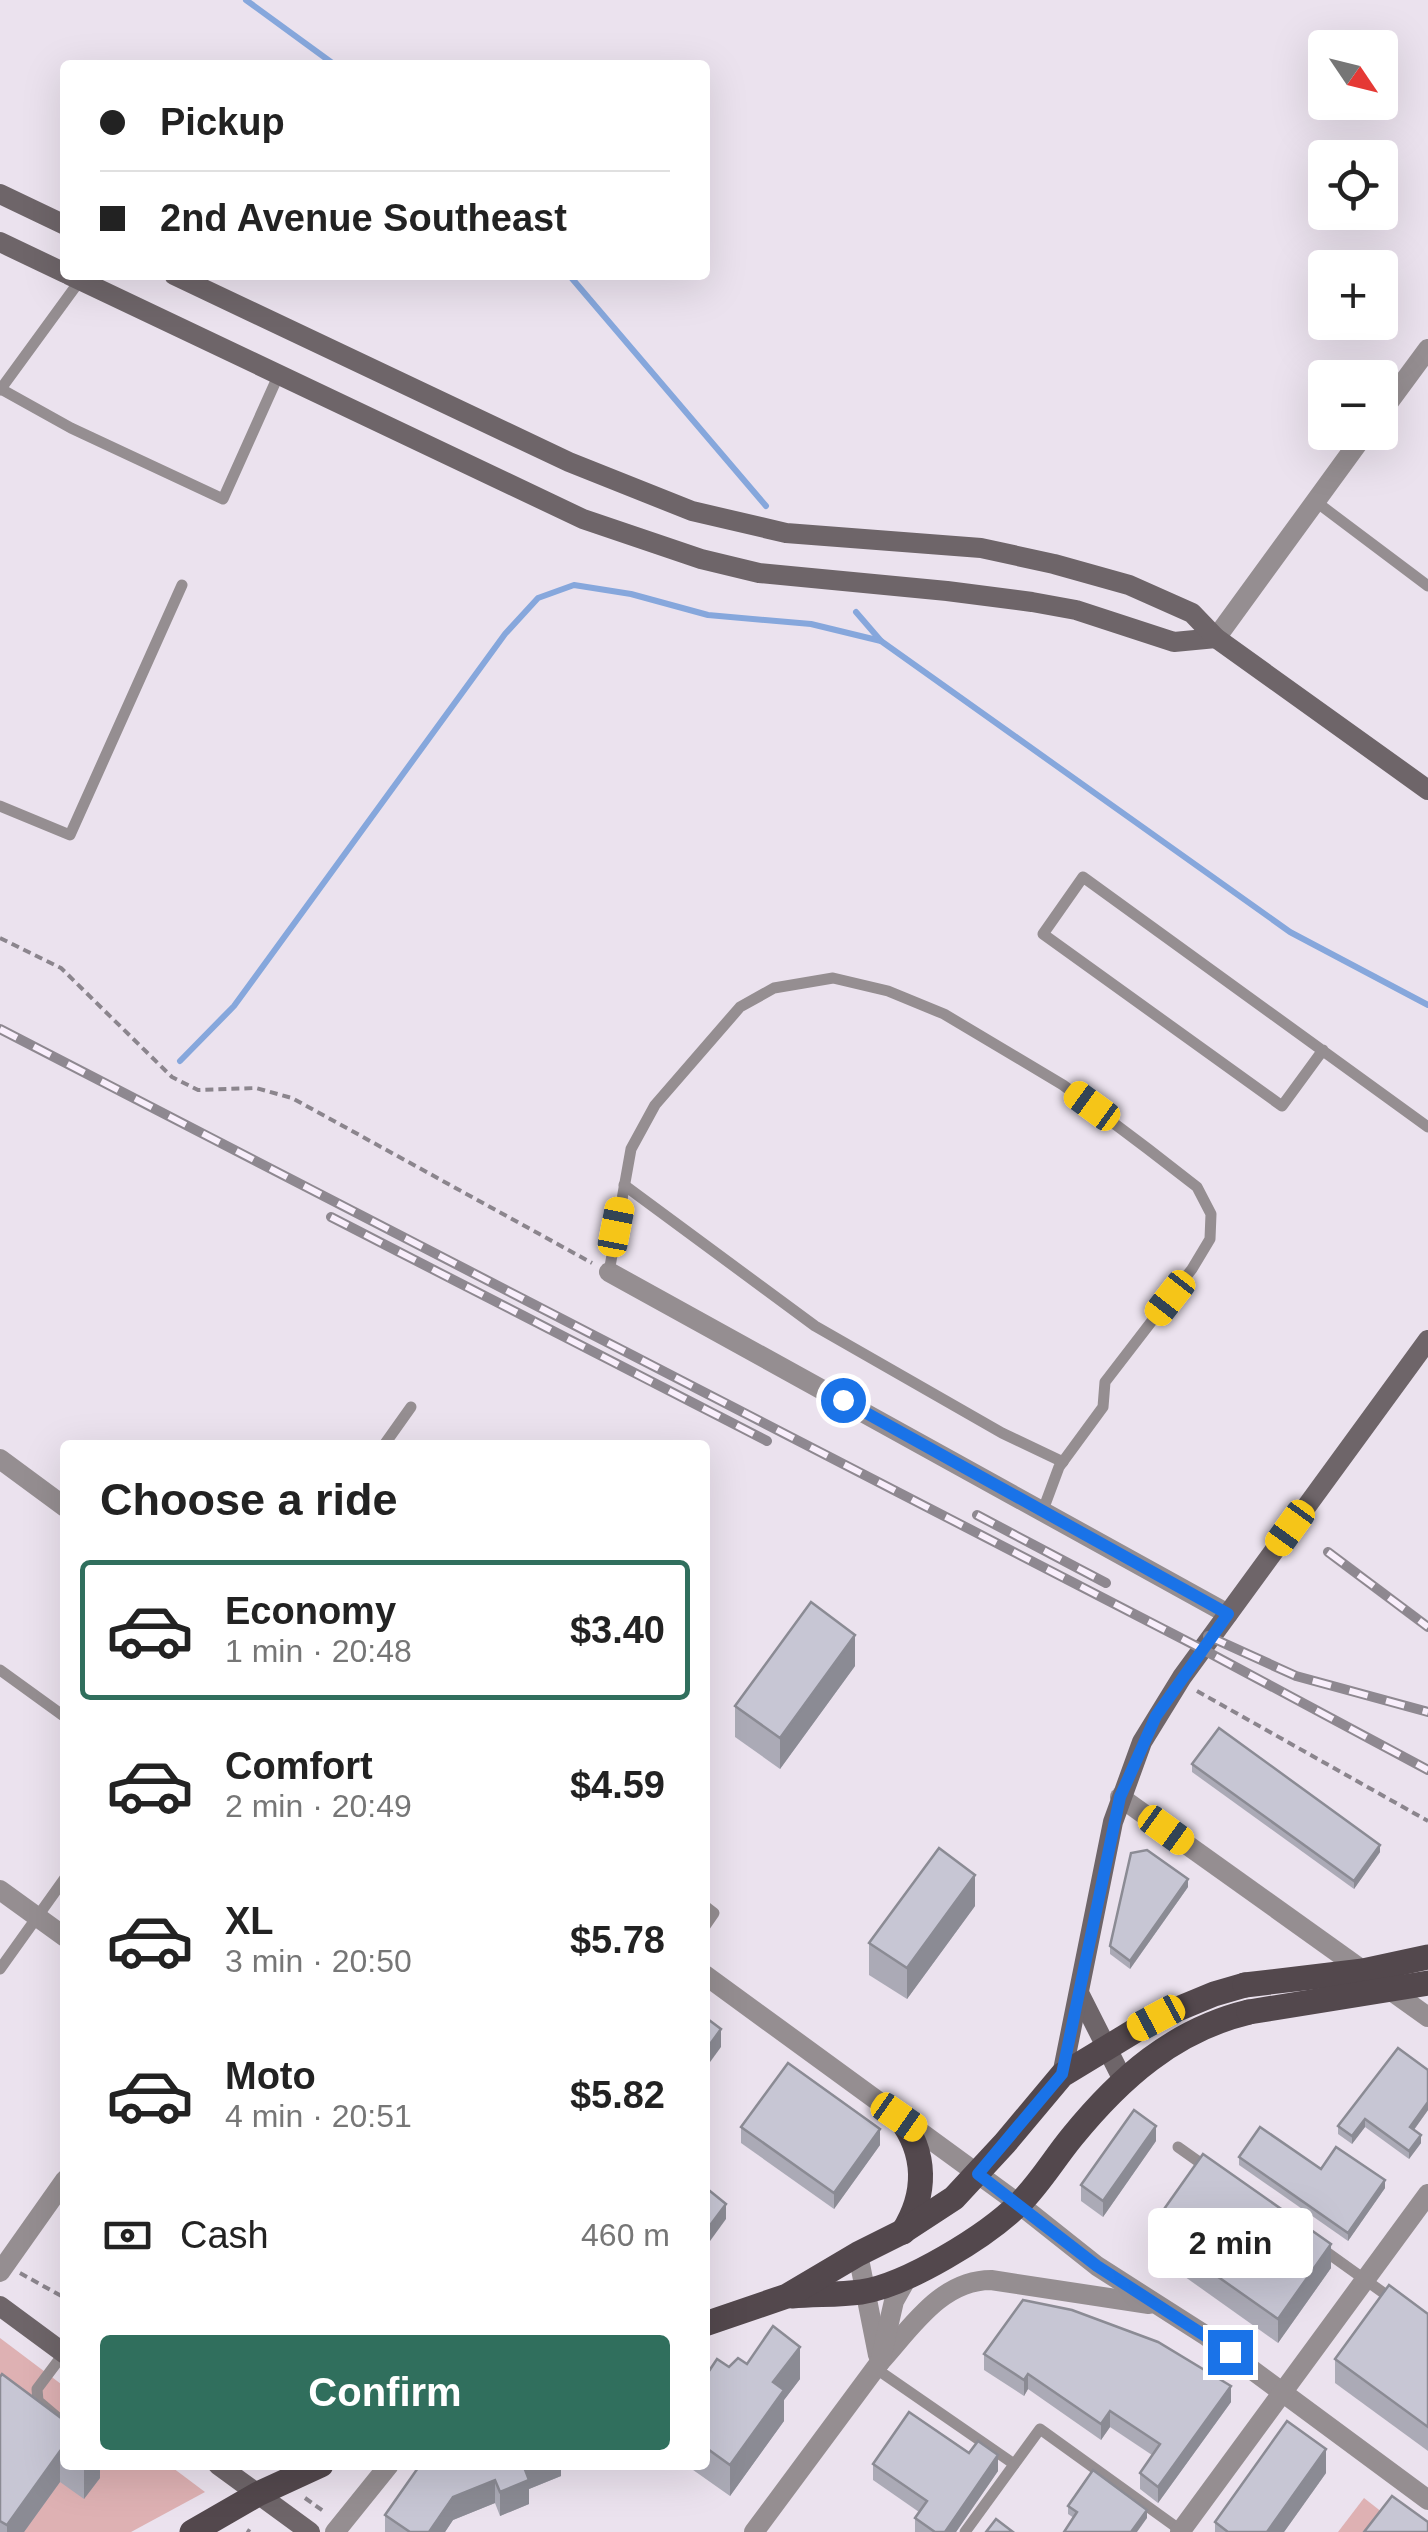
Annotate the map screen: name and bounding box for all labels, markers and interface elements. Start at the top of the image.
north arrow [1308,30,1398,120]
map controls [1308,30,1398,450]
text: Pickup [160,101,285,143]
button: locate [1308,140,1398,230]
text: 2nd Avenue Southeast [160,197,567,239]
button: + [1308,250,1398,340]
button: − [1308,360,1398,450]
car [1059,1076,1125,1136]
car [596,1195,636,1259]
car [1140,1265,1200,1331]
route start [821,1378,866,1423]
text: Choose a ride [100,1474,398,1525]
car [1260,1495,1320,1561]
icon: car [105,1585,195,1675]
text: Economy [225,1590,396,1632]
text: $3.40 [570,1609,665,1651]
text: 1 min · 20:48 [225,1633,412,1669]
icon: car [105,1740,195,1830]
text: Comfort [225,1745,373,1787]
text: $4.59 [570,1764,665,1806]
text: 2 min · 20:49 [225,1788,412,1824]
car [1133,1800,1199,1860]
icon: car [105,1895,195,1985]
text: XL [225,1900,274,1942]
text: $5.78 [570,1919,665,1961]
text: 3 min · 20:50 [225,1943,412,1979]
car [1122,1991,1190,2045]
icon: car [105,2050,195,2140]
text: Moto [225,2055,316,2097]
text: $5.82 [570,2074,665,2116]
car [866,2088,932,2146]
text: 4 min · 20:51 [225,2098,412,2134]
callout: 2 min [1148,2207,1312,2277]
icon: cash [100,2208,155,2263]
text: Cash [180,2214,269,2256]
text: 460 m [581,2217,670,2253]
text: 2 min [1189,2225,1272,2261]
route end [1208,2330,1253,2375]
button: Confirm [100,2335,670,2450]

